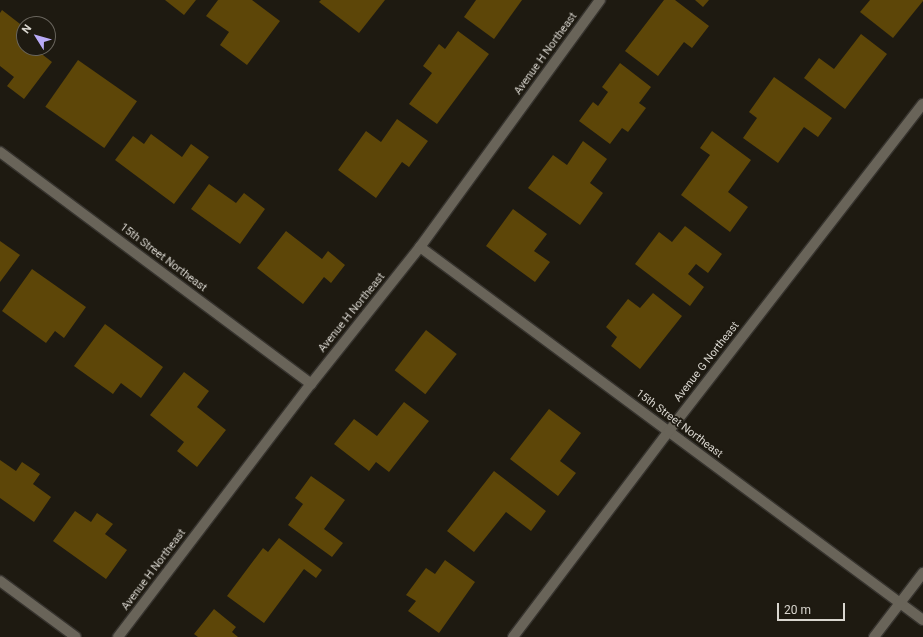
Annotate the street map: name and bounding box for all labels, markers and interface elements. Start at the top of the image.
street label: Avenue H Northeast [512,10,580,98]
north arrow [16,16,56,56]
text: N [19,22,34,36]
street label: 15th Street Northeast [117,221,209,295]
street label: Avenue H Northeast [316,271,388,355]
street label: Avenue G Northeast [672,319,742,405]
street label: 15th Street Northeast [633,387,725,461]
street label: Avenue H Northeast [119,527,189,613]
scale bar [779,595,847,621]
text: 20 m [784,603,811,617]

